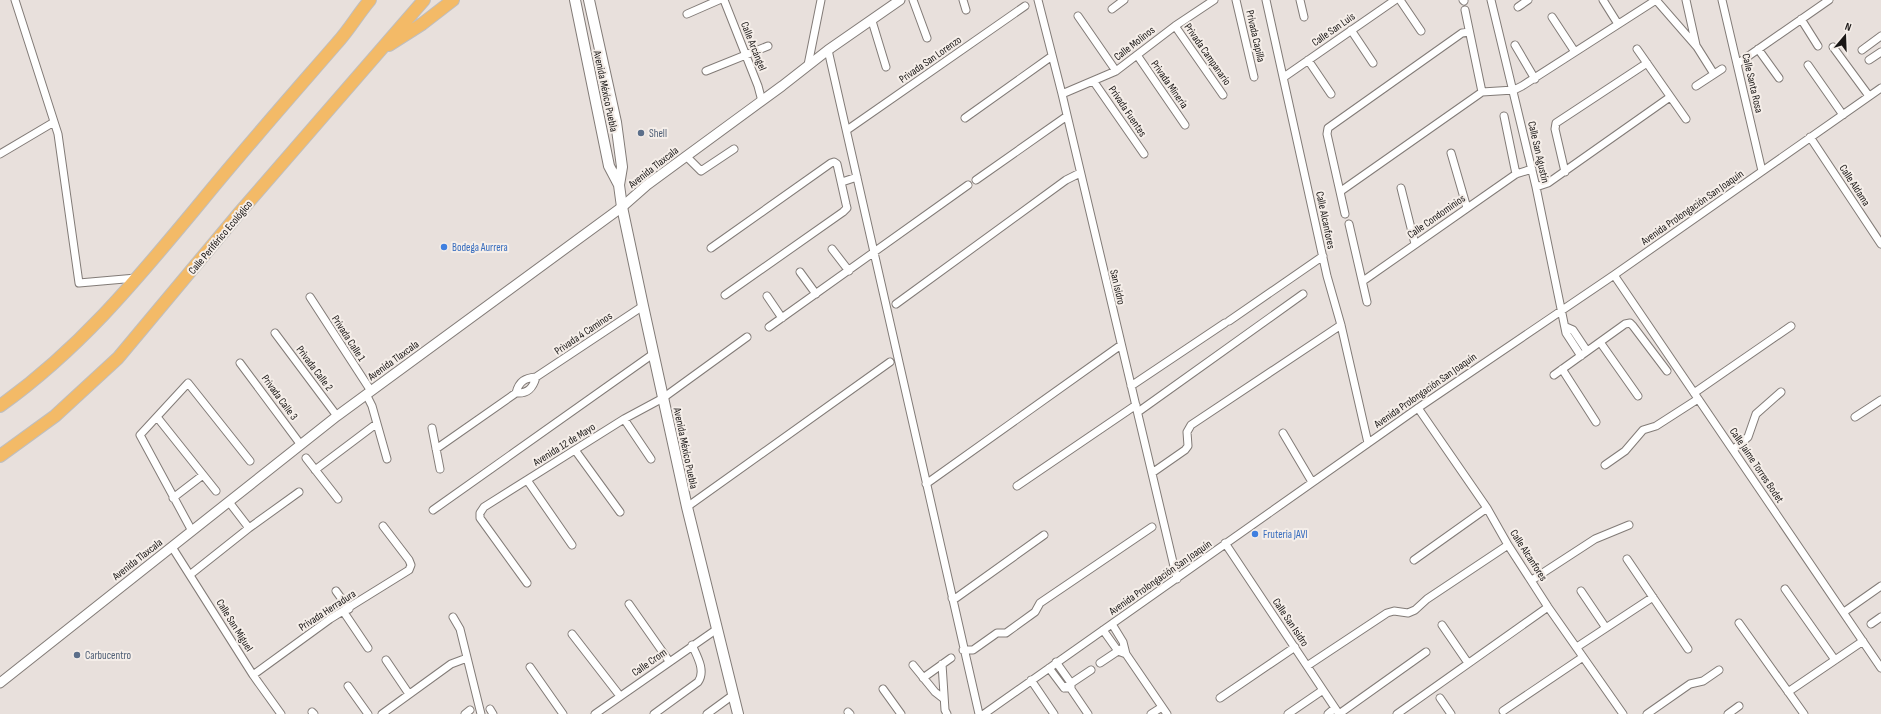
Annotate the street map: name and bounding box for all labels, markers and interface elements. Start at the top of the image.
street label: Privada Capilla [1243,9,1268,63]
street label: Calle San Luis [1309,10,1357,49]
north arrow [1825,16,1865,56]
street label: Calle Arcángel [738,20,769,73]
text: N [1843,20,1853,34]
street label: Privada Campanario [1181,21,1234,88]
street label: Calle Molinos [1111,23,1157,63]
street label: Privada San Lorenzo [897,33,964,86]
street label: Avenida México Puebla [590,48,620,133]
street label: Calle Santa Rosa [1739,52,1766,114]
street label: Privada Minería [1148,58,1191,111]
street label: Privada Fuentes [1106,83,1149,139]
street label: Calle San Agustín [1525,120,1552,185]
place label: Shell [649,127,667,140]
marker: Shell [636,128,646,138]
street label: Avenida Tlaxcala [625,144,681,192]
street label: Calle Aldama [1836,162,1873,208]
street label: Avenida Prolongación San Joaquín [1638,167,1746,248]
street label: Calle Alcanfores [1313,190,1338,250]
street label: Calle Condominios [1405,192,1468,241]
street label: Calle Periférico Ecológico [186,197,255,277]
place label: Bodega Aurrera [452,241,508,254]
marker: Bodega Aurrera [439,242,449,252]
street label: San Isidro [1107,268,1128,306]
street label: Privada 4 Caminos [552,309,615,357]
street label: Privada Calle 1 [329,313,368,364]
street label: Avenida Tlaxcala [364,338,421,384]
street label: Privada Calle 2 [293,343,336,394]
street label: Avenida Prolongación San Joaquín [1371,350,1479,431]
street label: Privada Calle 3 [259,372,301,423]
street label: Avenida México Puebla [670,405,700,490]
street label: Avenida 12 de Mayo [530,420,598,469]
street label: Calle Jaime Torres Bodet [1727,425,1787,506]
street label: Calle Alcanfores [1507,527,1550,583]
place label: Fruteria JAVI [1263,528,1308,541]
marker: Fruteria JAVI [1250,529,1260,539]
street label: Avenida Tlaxcala [109,536,165,584]
street label: Avenida Prolongación San Joaquín [1106,537,1214,618]
street label: Privada Herradura [296,587,358,634]
street label: Calle San Isidro [1270,596,1312,649]
street label: Calle San Miguel [213,597,256,654]
street label: Calle Crom [629,646,669,679]
place label: Carbucentro [85,649,132,662]
marker: Carbucentro [72,650,82,660]

